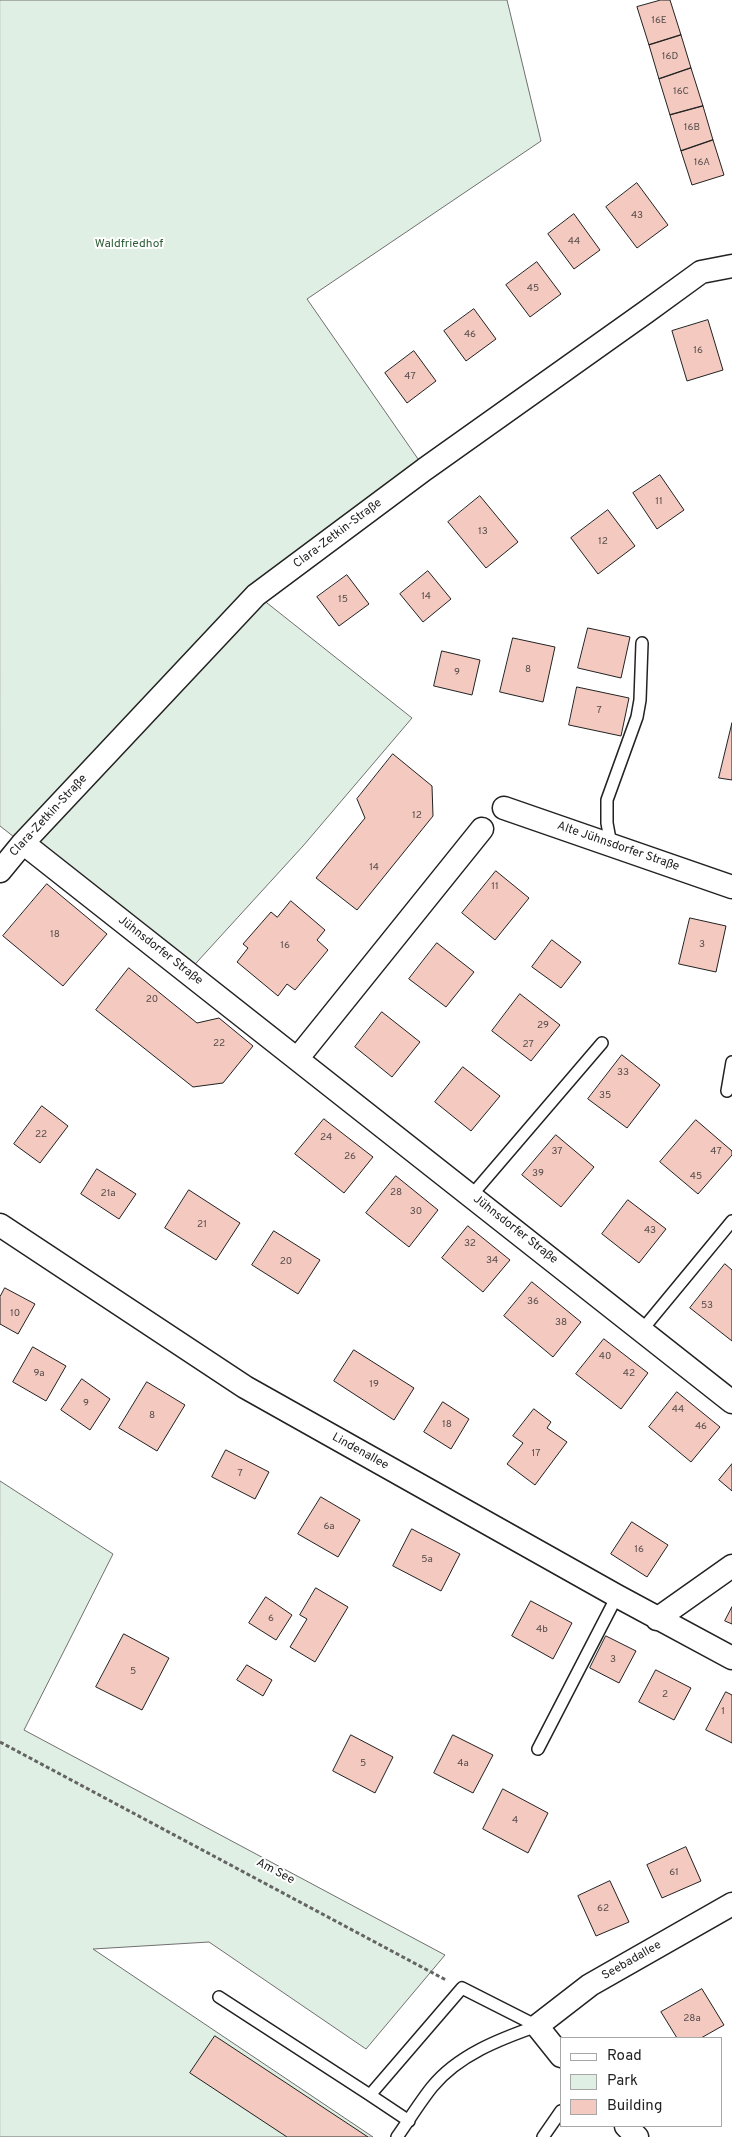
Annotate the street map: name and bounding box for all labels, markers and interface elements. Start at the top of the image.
house number: 16E [651,15,667,27]
house number: 16D [662,51,678,63]
house number: 16C [673,86,689,98]
house number: 16B [684,122,700,134]
house number: 16A [694,157,710,169]
house number: 43 [631,210,643,222]
house number: 44 [568,236,580,248]
park label: Waldfriedhof [95,238,163,252]
house number: 45 [527,283,539,295]
house number: 46 [464,329,476,341]
house number: 16 [693,345,703,357]
house number: 47 [404,371,416,383]
street label: Clara-Zetkin-Straße [291,496,385,572]
house number: 11 [655,496,663,508]
house number: 13 [478,526,488,538]
house number: 12 [598,536,608,548]
house number: 14 [421,591,431,603]
house number: 15 [338,594,348,606]
house number: 8 [525,664,531,676]
house number: 9 [454,667,460,679]
house number: 7 [596,705,602,717]
street label: Clara-Zetkin-Straße [7,772,91,860]
house number: 12 [412,810,422,822]
street label: Alte Jühnsdorfer Straße [555,819,681,875]
house number: 14 [369,862,379,874]
house number: 11 [491,881,499,893]
street label: Jühnsdorfer Straße [115,914,205,988]
house number: 18 [50,929,60,941]
house number: 3 [699,939,705,951]
house number: 16 [280,940,290,952]
house number: 20 [146,994,158,1006]
house number: 29 [537,1020,549,1032]
house number: 22 [213,1038,225,1050]
house number: 27 [522,1039,534,1051]
house number: 33 [617,1067,629,1079]
house number: 35 [599,1090,611,1102]
house number: 22 [35,1129,47,1141]
house number: 24 [320,1132,332,1144]
house number: 37 [551,1146,563,1158]
house number: 47 [710,1146,722,1158]
house number: 26 [344,1151,356,1163]
house number: 39 [532,1168,544,1180]
house number: 45 [690,1171,702,1183]
house number: 28 [390,1187,402,1199]
house number: 21a [101,1188,115,1200]
street label: Jühnsdorfer Straße [470,1193,560,1267]
house number: 30 [410,1206,422,1218]
house number: 21 [197,1219,207,1231]
house number: 43 [644,1225,656,1237]
house number: 32 [464,1238,476,1250]
house number: 34 [486,1255,498,1267]
house number: 20 [280,1256,292,1268]
house number: 36 [527,1296,539,1308]
house number: 53 [701,1300,713,1312]
house number: 10 [10,1308,20,1320]
house number: 38 [555,1317,567,1329]
house number: 40 [599,1351,611,1363]
house number: 9a [33,1368,45,1380]
house number: 42 [623,1368,635,1380]
house number: 19 [369,1379,379,1391]
house number: 9 [83,1398,89,1410]
house number: 44 [672,1404,684,1416]
house number: 8 [149,1410,155,1422]
house number: 18 [442,1419,452,1431]
house number: 46 [695,1421,707,1433]
street label: Lindenallee [329,1431,391,1473]
house number: 17 [532,1448,540,1460]
house number: 7 [237,1468,243,1480]
house number: 6a [323,1521,335,1533]
house number: 16 [634,1544,644,1556]
house number: 5a [421,1554,433,1566]
house number: 6 [268,1613,274,1625]
house number: 4b [536,1624,548,1636]
house number: 3 [610,1654,616,1666]
house number: 5 [130,1666,136,1678]
house number: 2 [662,1689,668,1701]
house number: 1 [721,1706,725,1718]
house number: 5 [360,1758,366,1770]
house number: 4a [457,1758,469,1770]
house number: 4 [512,1815,518,1827]
street label: Am See [253,1856,297,1888]
house number: 61 [669,1867,679,1879]
house number: 62 [597,1903,609,1915]
street label: Seebadallee [600,1938,664,1984]
house number: 28a [683,2013,701,2025]
legend [560,2037,722,2127]
text: Road [607,2047,642,2066]
text: Park [607,2072,638,2091]
text: Building [607,2097,662,2116]

